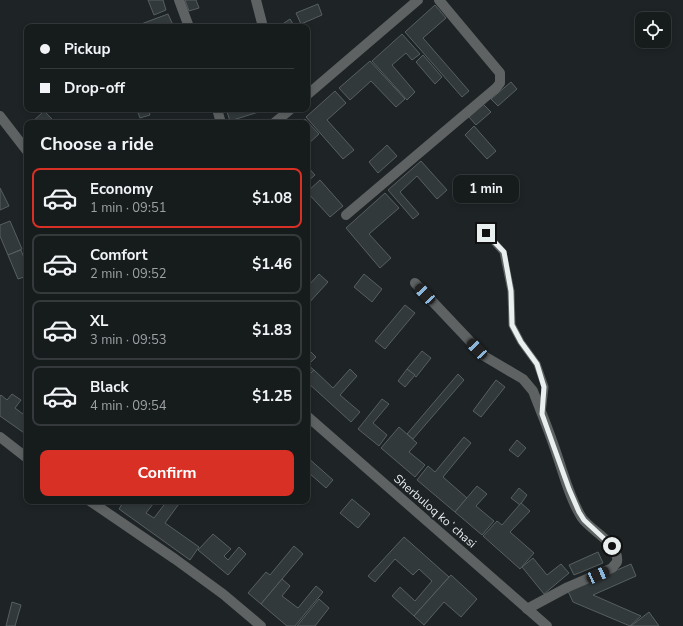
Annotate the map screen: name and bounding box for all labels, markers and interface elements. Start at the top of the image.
map controls [635,12,671,48]
button: locate [635,12,671,48]
text: Pickup [64,39,110,59]
text: Drop-off [64,78,125,98]
text: Choose a ride [40,132,154,156]
callout: 1 min [453,175,519,203]
text: Economy [90,179,153,199]
icon: car [42,180,78,216]
text: 1 min [469,180,503,198]
text: $1.08 [252,188,292,208]
text: 1 min · 09:51 [90,199,166,217]
route end [477,224,495,242]
text: Comfort [90,245,147,265]
icon: car [42,246,78,282]
text: $1.46 [252,254,292,274]
text: 2 min · 09:52 [90,265,166,283]
car [412,281,438,307]
text: XL [90,311,109,331]
icon: car [42,312,78,348]
text: $1.83 [252,320,292,340]
text: 3 min · 09:53 [90,331,166,349]
car [464,336,490,362]
text: Black [90,377,128,397]
icon: car [42,378,78,414]
text: $1.25 [252,386,292,406]
text: 4 min · 09:54 [90,397,166,415]
button: Confirm [40,450,294,496]
street label: Sherbuloq koʻchasi [390,471,480,551]
route start [603,537,621,555]
car [585,565,611,585]

